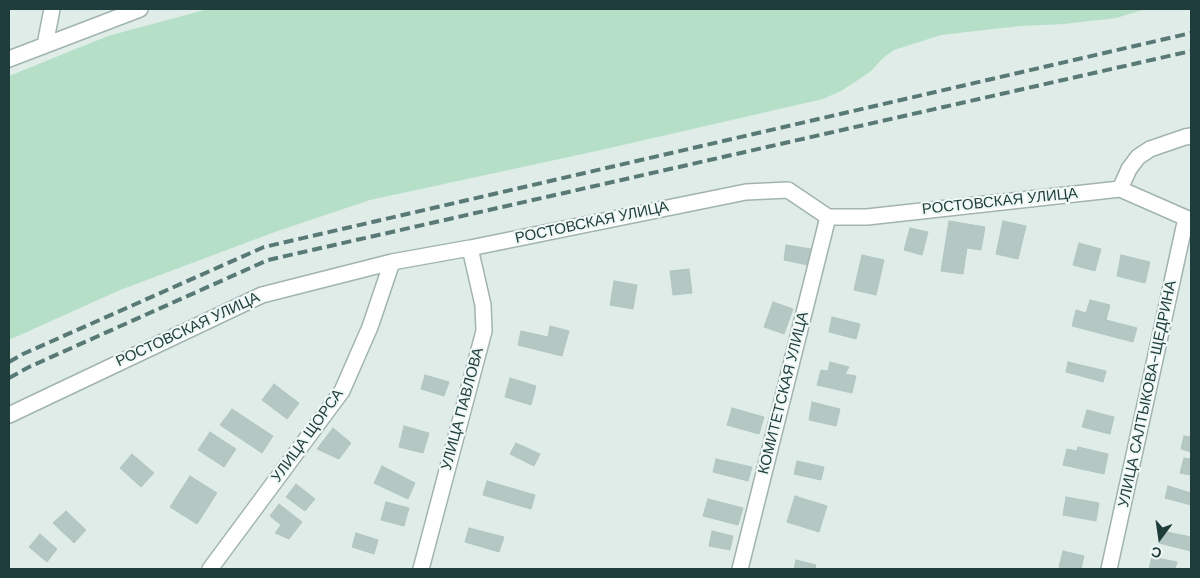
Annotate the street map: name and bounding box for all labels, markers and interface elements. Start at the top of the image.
street label: РОСТОВСКАЯ УЛИЦА [921,185,1079,219]
street label: РОСТОВСКАЯ УЛИЦА [514,198,670,248]
street label: УЛИЦА САЛТЫКОВА-ЩЕДРИНА [1115,279,1181,509]
street label: РОСТОВСКАЯ УЛИЦА [113,289,263,371]
street label: КОМИТЕТСКАЯ УЛИЦА [755,310,813,476]
street label: УЛИЦА ПАВЛОВА [438,346,488,472]
street label: УЛИЦА ЩОРСА [268,386,348,486]
north arrow [1135,513,1185,563]
text: С [1149,543,1163,563]

